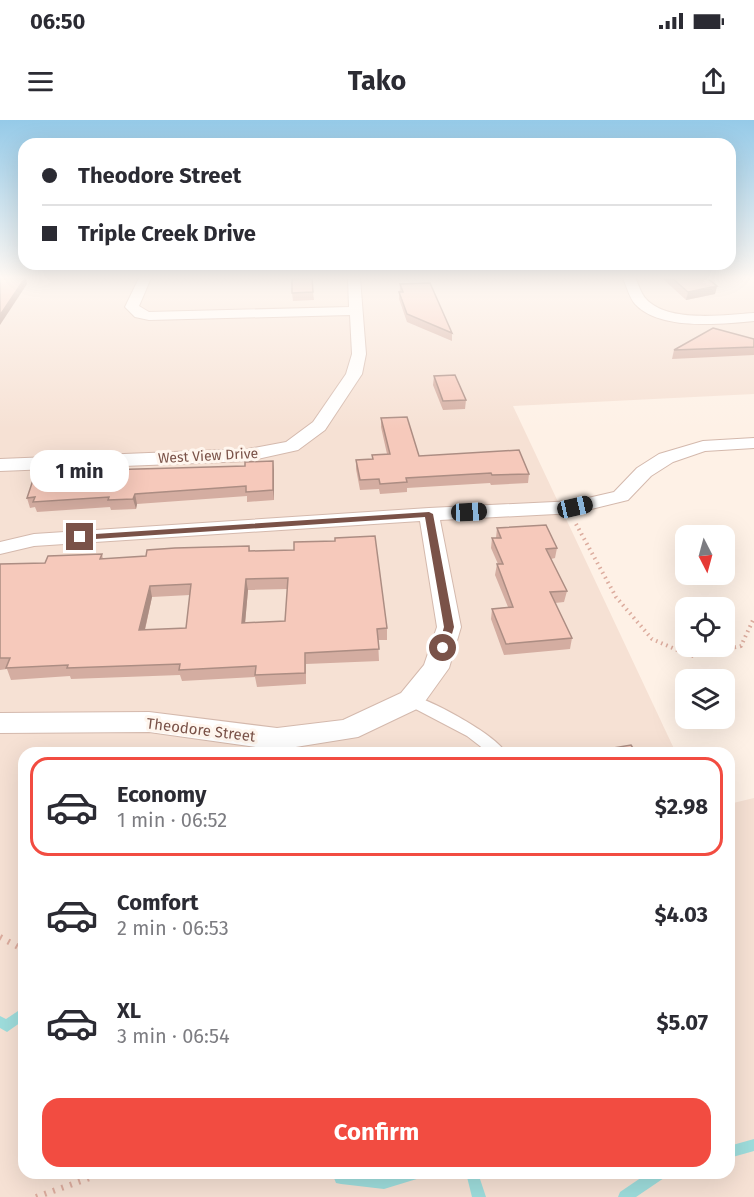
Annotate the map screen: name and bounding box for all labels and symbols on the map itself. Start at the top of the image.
street label: West View Drive [157,445,259,467]
callout: 1 min [31,450,130,492]
car [555,494,595,520]
car [451,502,487,522]
route end [66,523,93,550]
north arrow [675,525,735,585]
route start [429,634,456,661]
street label: Theodore Street [146,714,257,746]

